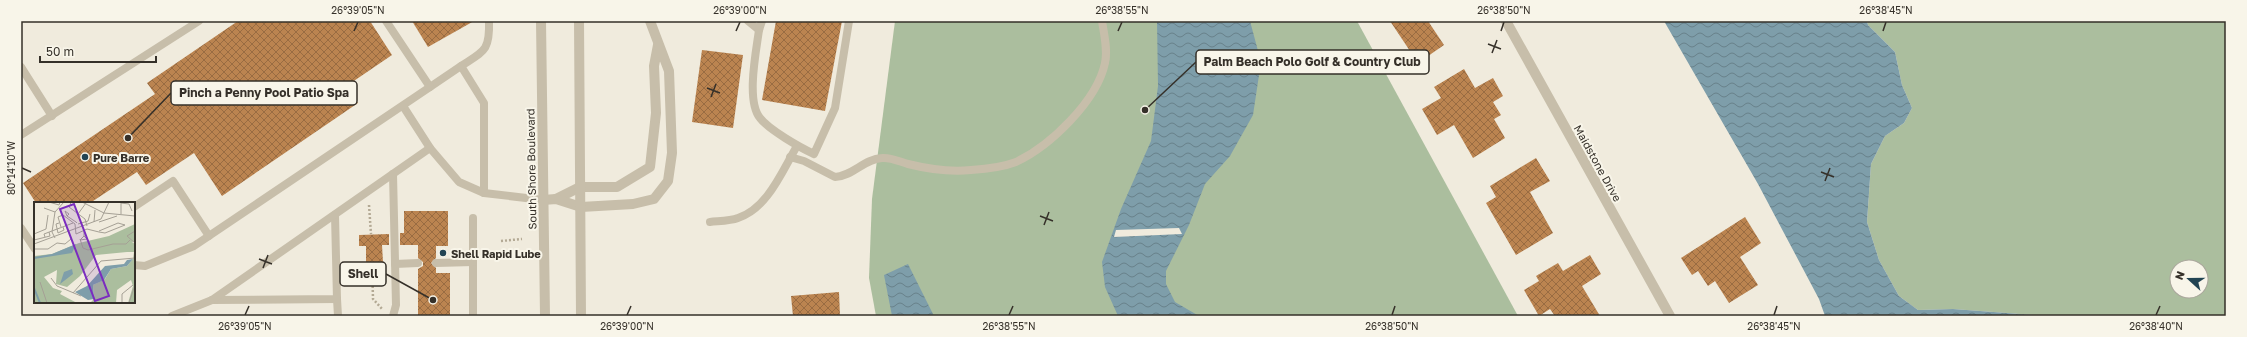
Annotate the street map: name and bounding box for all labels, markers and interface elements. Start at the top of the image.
text: 26°39'05"N [331,4,385,16]
text: 26°39'00"N [713,4,767,16]
text: 26°38'55"N [1096,4,1149,16]
text: 26°38'50"N [1477,4,1531,16]
text: 26°38'45"N [1859,4,1913,16]
scale bar [40,38,156,64]
text: 50 m [46,44,74,59]
callout: Palm Beach Polo Golf & Country Club [1196,50,1429,74]
text: Palm Beach Polo Golf & Country Club [1203,54,1421,69]
callout: Pinch a Penny Pool Patio Spa [171,81,357,105]
text: Pinch a Penny Pool Patio Spa [179,85,349,100]
street label: South Shore Boulevard [523,108,539,230]
street label: Maidstone Drive [1572,123,1624,203]
text: 80°14'10"W [5,141,17,195]
place label: Pure Barre [93,151,150,164]
marker: Pure Barre [80,152,90,162]
inset map [34,202,135,303]
place label: Shell Rapid Lube [451,247,541,260]
marker: Shell Rapid Lube [438,248,448,258]
north arrow [2169,259,2209,299]
callout: Shell [340,262,386,286]
text: Shell [348,266,378,281]
text: N [2172,269,2187,281]
text: 26°39'05"N [218,320,272,332]
text: 26°39'00"N [600,320,654,332]
text: 26°38'55"N [983,320,1036,332]
text: 26°38'50"N [1365,320,1419,332]
text: 26°38'45"N [1747,320,1801,332]
text: 26°38'40"N [2129,320,2183,332]

